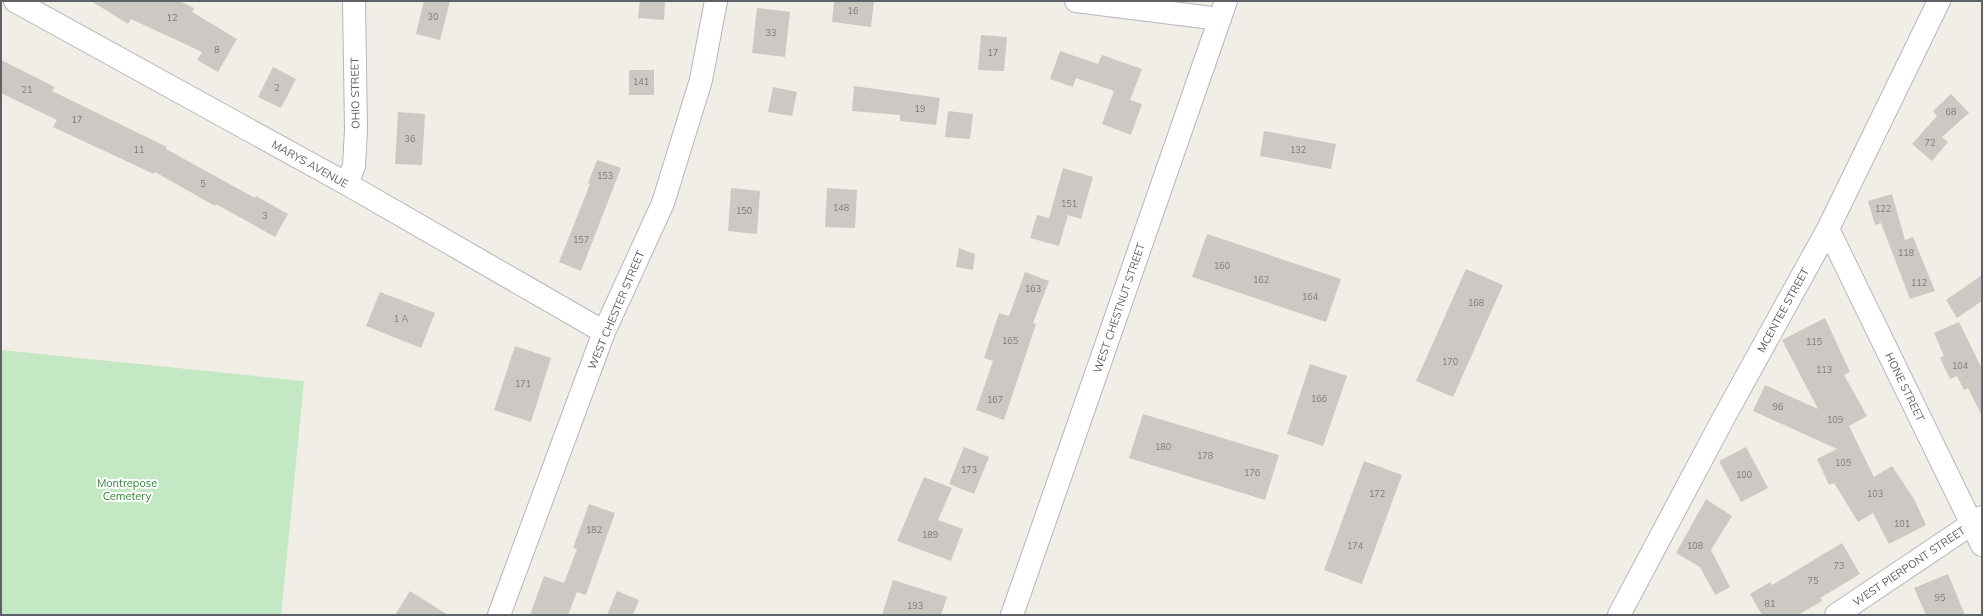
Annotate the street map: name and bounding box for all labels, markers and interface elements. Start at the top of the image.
house number: 16 [848,5,858,16]
house number: 30 [428,11,438,22]
house number: 12 [167,12,177,23]
house number: 33 [766,27,776,38]
house number: 8 [214,44,220,55]
house number: 17 [988,47,998,58]
street label: OHIO STREET [347,57,363,129]
house number: 141 [633,76,649,87]
house number: 2 [274,82,280,93]
house number: 21 [22,84,32,95]
house number: 19 [915,103,925,114]
house number: 68 [1946,106,1956,117]
house number: 17 [72,114,82,125]
house number: 36 [405,133,415,144]
street label: MARYS AVENUE [269,137,351,191]
house number: 72 [1925,137,1935,148]
house number: 11 [134,144,144,155]
house number: 132 [1290,144,1306,155]
house number: 153 [597,170,613,181]
house number: 5 [200,178,206,189]
house number: 151 [1061,198,1077,209]
house number: 148 [833,202,849,213]
house number: 122 [1875,203,1891,214]
house number: 150 [736,205,752,216]
house number: 3 [262,210,268,221]
house number: 157 [573,234,589,245]
street label: WEST CHESTNUT STREET [1090,241,1148,375]
house number: 118 [1898,247,1914,258]
street label: WEST CHESTER STREET [585,248,648,372]
house number: 160 [1214,260,1230,271]
street label: MCENTEE STREET [1754,265,1812,355]
house number: 162 [1253,274,1269,285]
house number: 112 [1911,277,1927,288]
house number: 163 [1025,283,1041,294]
house number: 164 [1302,291,1319,302]
house number: 168 [1468,297,1484,308]
house number: 1 A [394,313,409,324]
house number: 165 [1002,335,1019,346]
house number: 115 [1806,336,1823,347]
street label: HONE STREET [1882,350,1928,424]
house number: 170 [1442,356,1458,367]
house number: 104 [1952,360,1969,371]
house number: 113 [1816,364,1832,375]
house number: 171 [515,378,531,389]
house number: 166 [1311,393,1327,404]
house number: 167 [987,394,1003,405]
house number: 96 [1773,401,1783,412]
house number: 109 [1827,414,1843,425]
house number: 180 [1155,441,1171,452]
house number: 178 [1197,450,1213,461]
house number: 105 [1835,457,1852,468]
house number: 173 [961,464,977,475]
house number: 176 [1244,467,1260,478]
house number: 100 [1736,469,1752,480]
park label: Montrepose Cemetery [97,476,157,503]
house number: 172 [1369,488,1385,499]
house number: 103 [1867,488,1883,499]
house number: 101 [1894,518,1910,529]
street label: WEST PIERPONT STREET [1850,523,1968,609]
house number: 182 [586,524,602,535]
house number: 189 [922,529,938,540]
house number: 174 [1347,540,1364,551]
house number: 108 [1687,540,1703,551]
house number: 73 [1834,560,1844,571]
house number: 75 [1808,575,1819,586]
house number: 95 [1935,592,1946,603]
house number: 81 [1765,598,1775,609]
house number: 193 [907,600,923,611]

